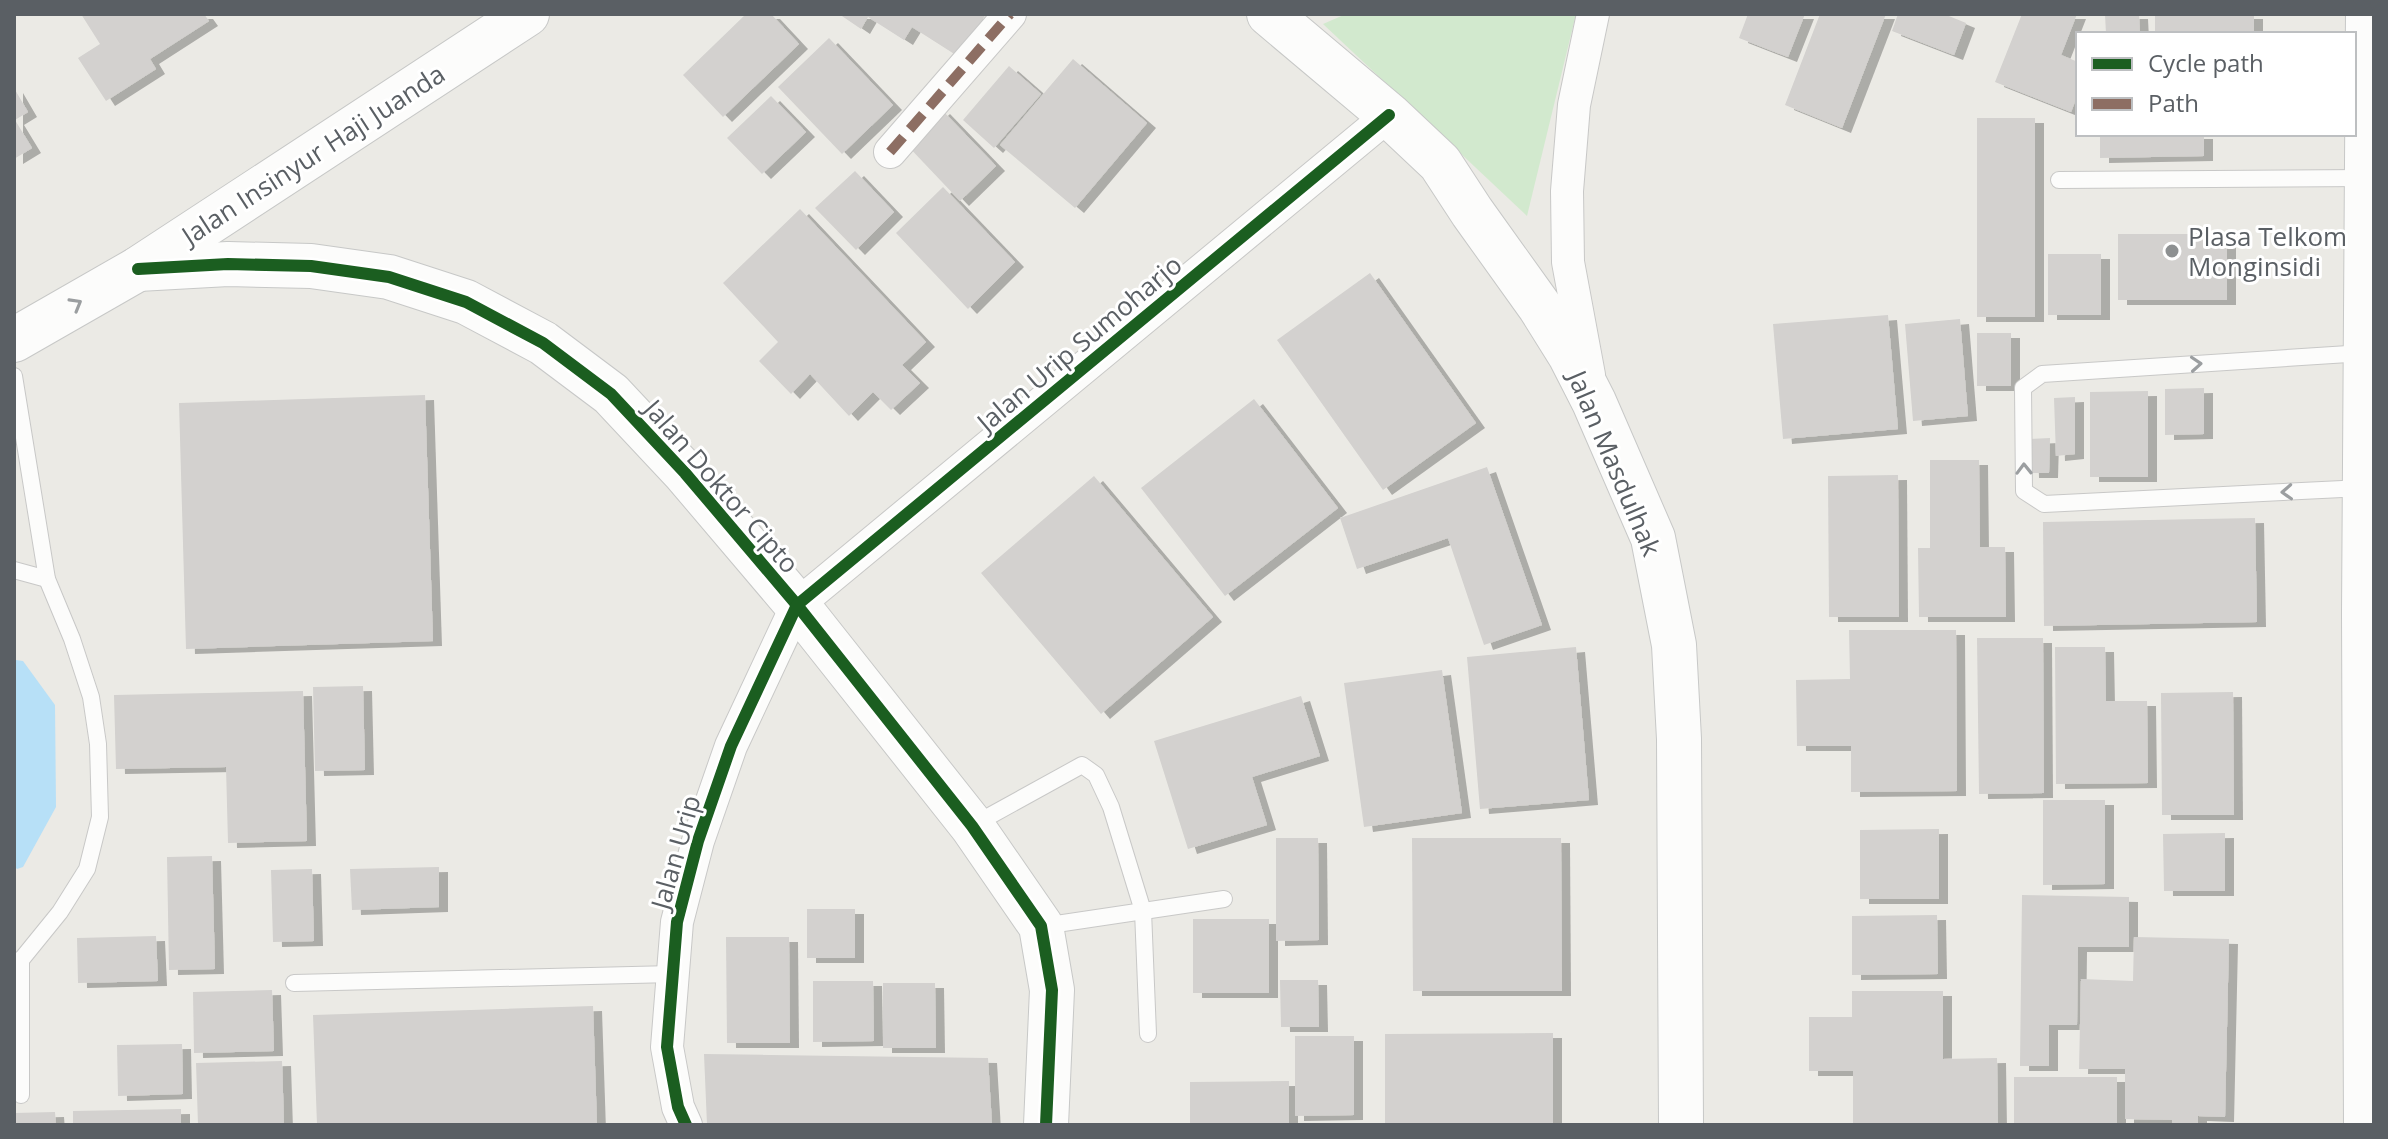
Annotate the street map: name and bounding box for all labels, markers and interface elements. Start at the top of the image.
legend [2076,32,2356,136]
text: Cycle path [2148,46,2264,79]
street label: Jalan Insinyur Haji Juanda [172,55,451,254]
text: Path [2148,86,2199,119]
place label: Plasa Telkom Monginsidi [2188,218,2347,284]
marker: Plasa Telkom Monginsidi [2163,242,2181,260]
street label: Jalan Urip Sumoharjo [967,247,1189,441]
one-way arrow [67,298,82,314]
one-way arrow [2190,356,2203,373]
street label: Jalan Masdulhak [1559,362,1670,561]
street label: Jalan Doktor Cipto [634,389,808,581]
one-way arrow [2015,462,2033,475]
one-way arrow [2280,483,2293,500]
street label: Jalan Urip [641,791,708,916]

